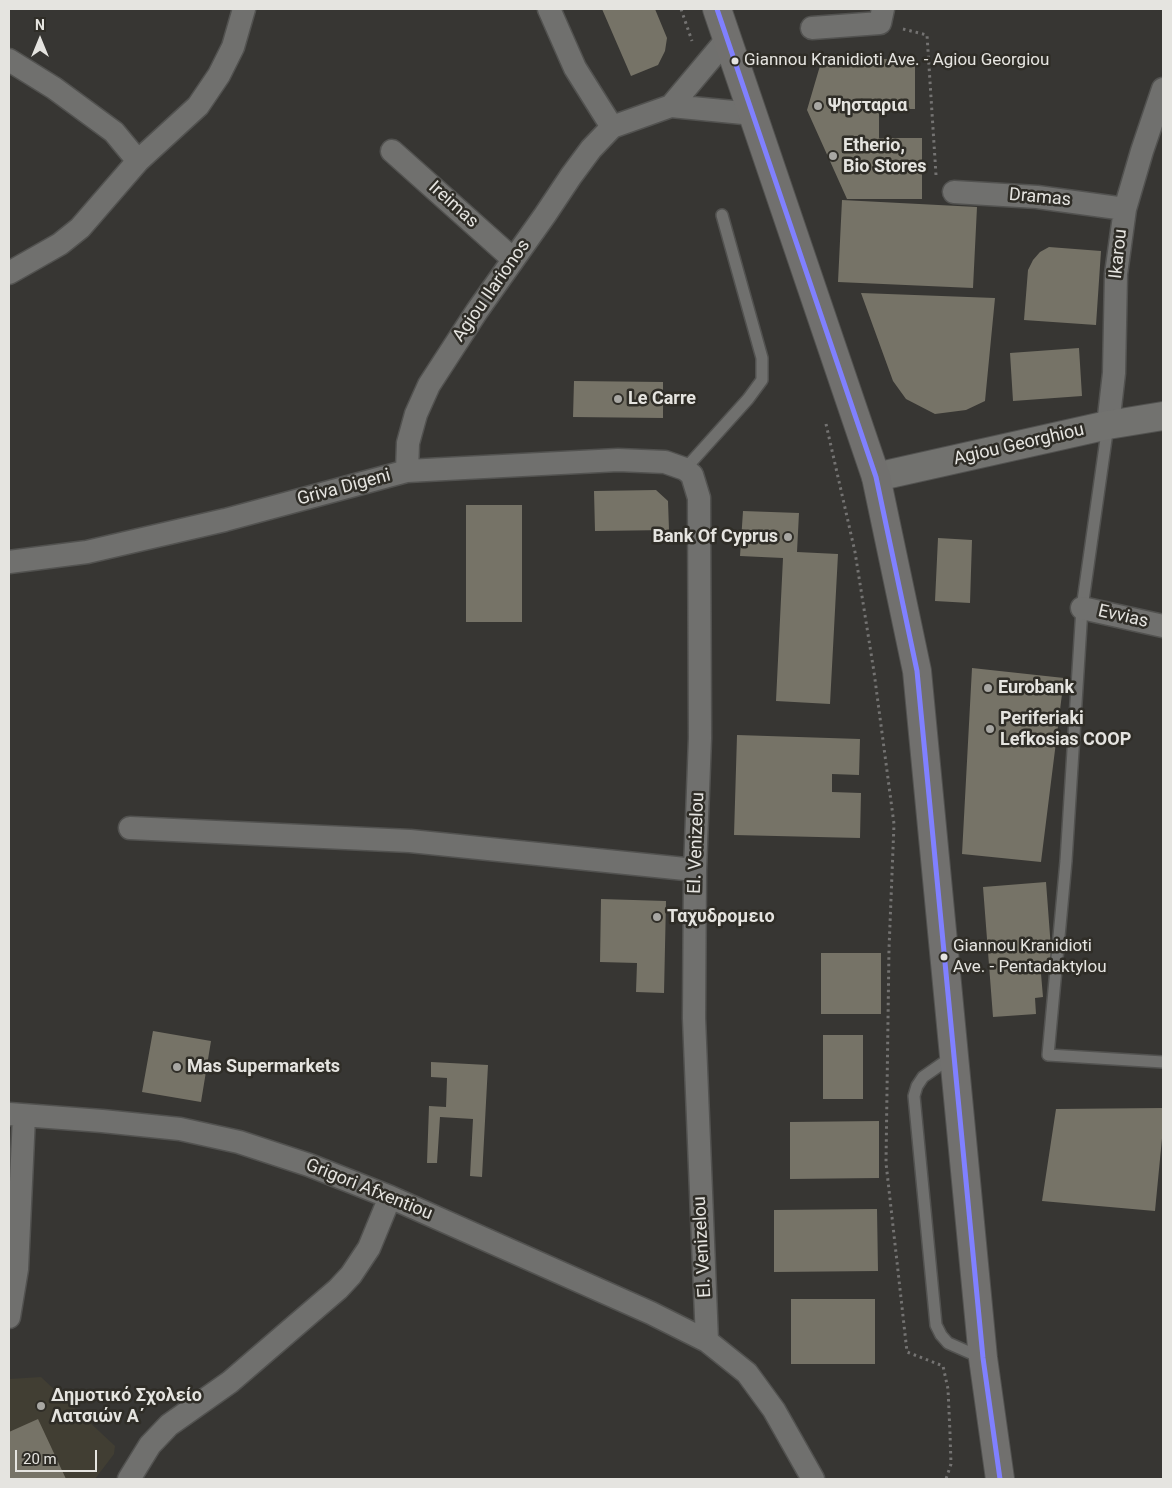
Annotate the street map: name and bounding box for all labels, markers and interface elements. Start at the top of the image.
north arrow [15,15,65,65]
text: N [35,17,45,33]
place label: Giannou Kranidioti Ave. - Agiou Georgiou [744,51,1049,71]
marker: Giannou Kranidioti Ave. - Agiou Georgiou [730,56,740,66]
place label: Ψησταρια [828,95,907,117]
marker: Ψησταρια [812,100,824,112]
place label: Etherio, Bio Stores [843,135,926,178]
marker: Etherio, Bio Stores [827,150,839,162]
street label: Ireimas [424,177,482,233]
street label: Dramas [1008,185,1072,211]
street label: Ikarou [1106,228,1132,280]
street label: Agiou Ilarionos [449,236,535,346]
place label: Le Carre [628,388,696,410]
marker: Le Carre [612,393,624,405]
street label: Agiou Georghiou [952,419,1086,471]
street label: Griva Digeni [295,465,393,511]
place label: Bank Of Cyprus [652,526,778,548]
marker: Bank Of Cyprus [782,531,794,543]
street label: Evvias [1096,601,1150,633]
place label: Eurobank [998,677,1074,699]
marker: Eurobank [982,682,994,694]
place label: Periferiaki Lefkosias COOP [1000,708,1131,751]
marker: Periferiaki Lefkosias COOP [984,723,996,735]
street label: El. Venizelou [684,792,710,894]
place label: Ταχυδρομειο [667,906,775,928]
marker: Ταχυδρομειο [651,911,663,923]
place label: Giannou Kranidioti Ave. - Pentadaktylou [953,937,1107,977]
marker: Giannou Kranidioti Ave. - Pentadaktylou [939,952,949,962]
place label: Mas Supermarkets [187,1056,340,1078]
marker: Mas Supermarkets [171,1061,183,1073]
street label: Grigori Afxentiou [302,1155,436,1225]
street label: El. Venizelou [690,1196,716,1298]
place label: Δημοτικό Σχολείο Λατσιών Α΄ [51,1385,202,1428]
marker: Δημοτικό Σχολείο Λατσιών Α΄ [35,1400,47,1412]
scale bar [18,1440,100,1472]
text: 20 m [23,1450,57,1468]

